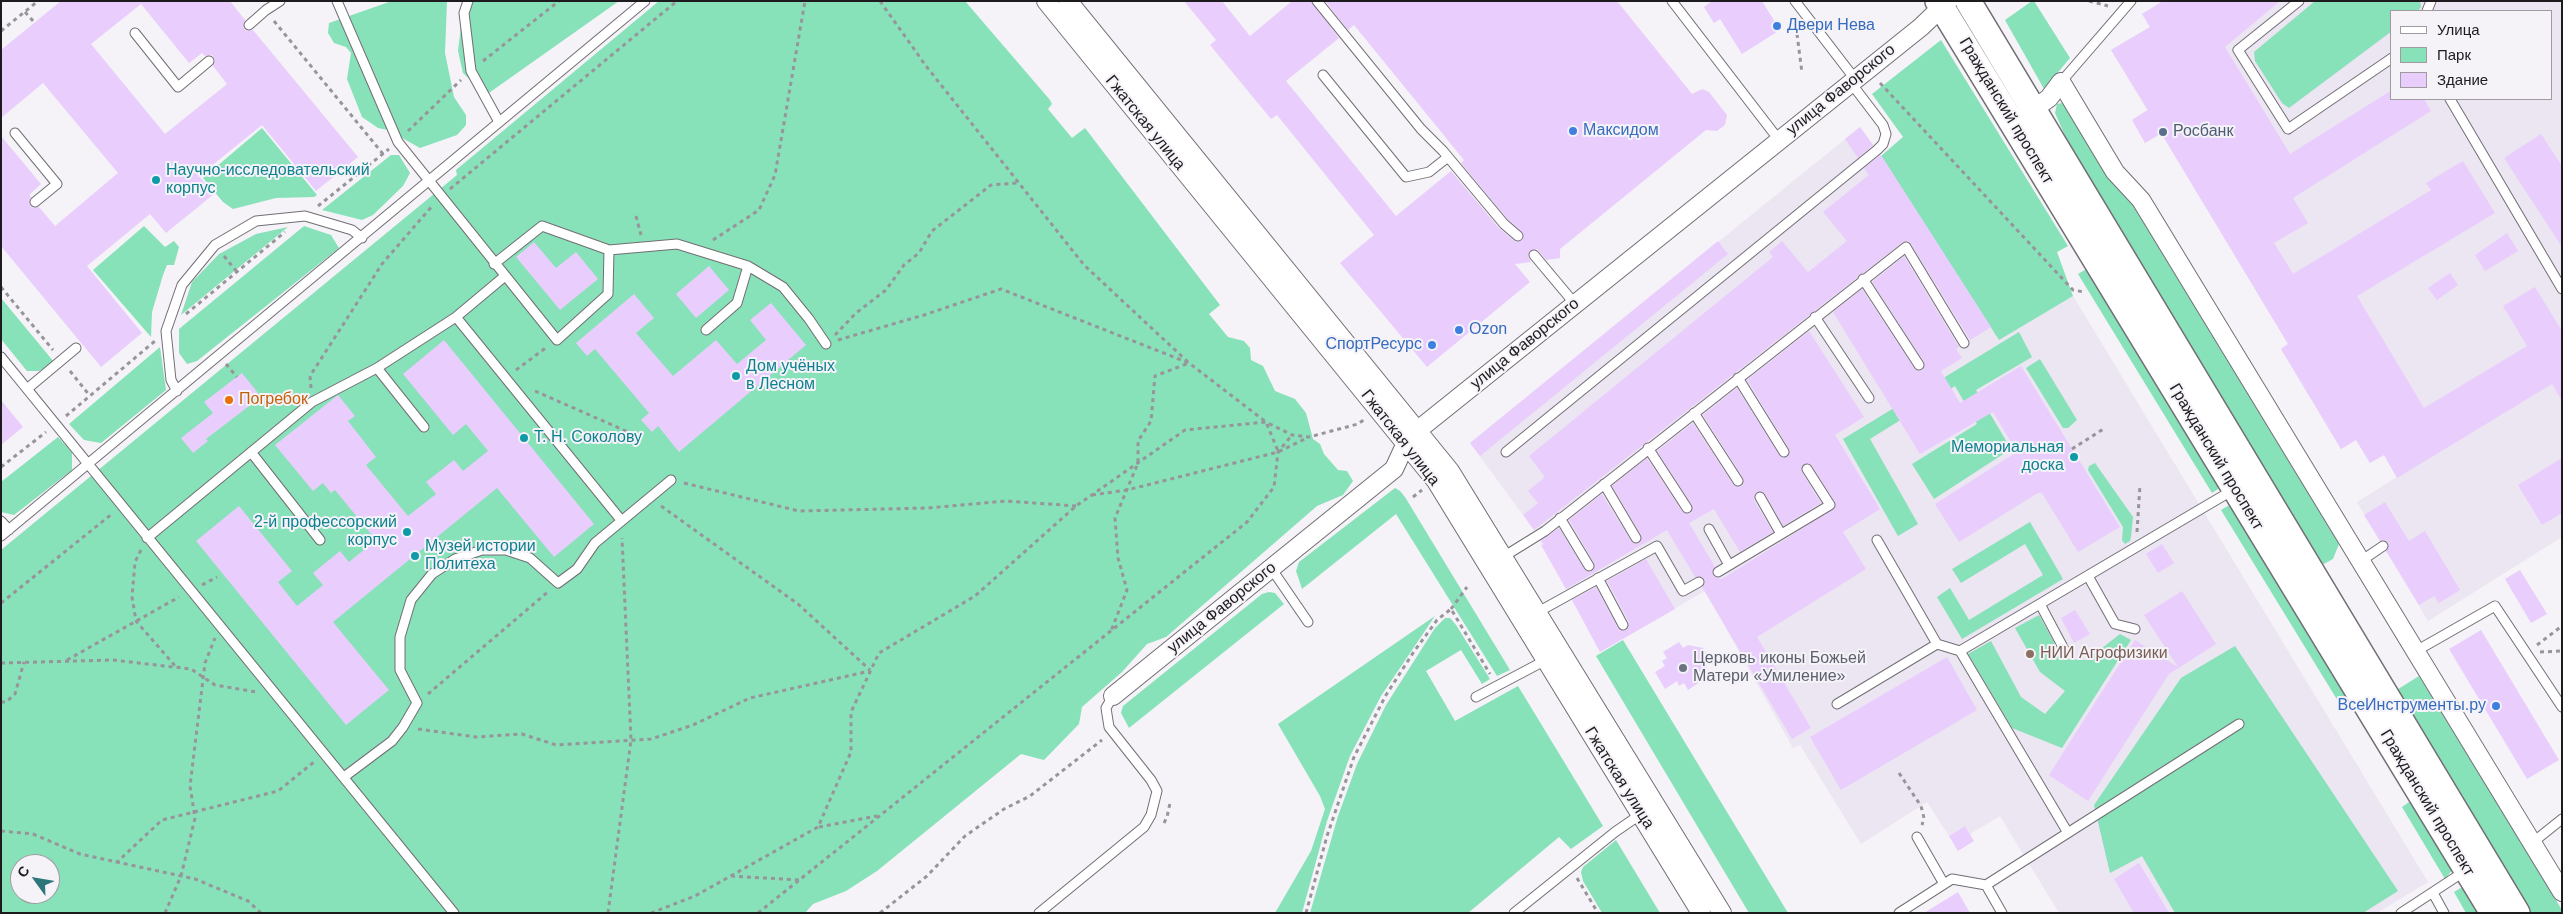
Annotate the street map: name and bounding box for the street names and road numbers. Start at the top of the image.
street label: Гражданский проспект [1955,34,2057,188]
street label: улица Фаворского [1783,40,1899,140]
street label: Гжатская улица [1101,72,1189,174]
street label: улица Фаворского [1467,294,1583,394]
street label: Гражданский проспект [2165,380,2267,534]
street label: Гжатская улица [1357,386,1443,490]
street label: улица Фаворского [1164,558,1280,658]
street label: Гжатская улица [1580,724,1658,832]
street label: Гражданский проспект [2376,726,2478,880]

